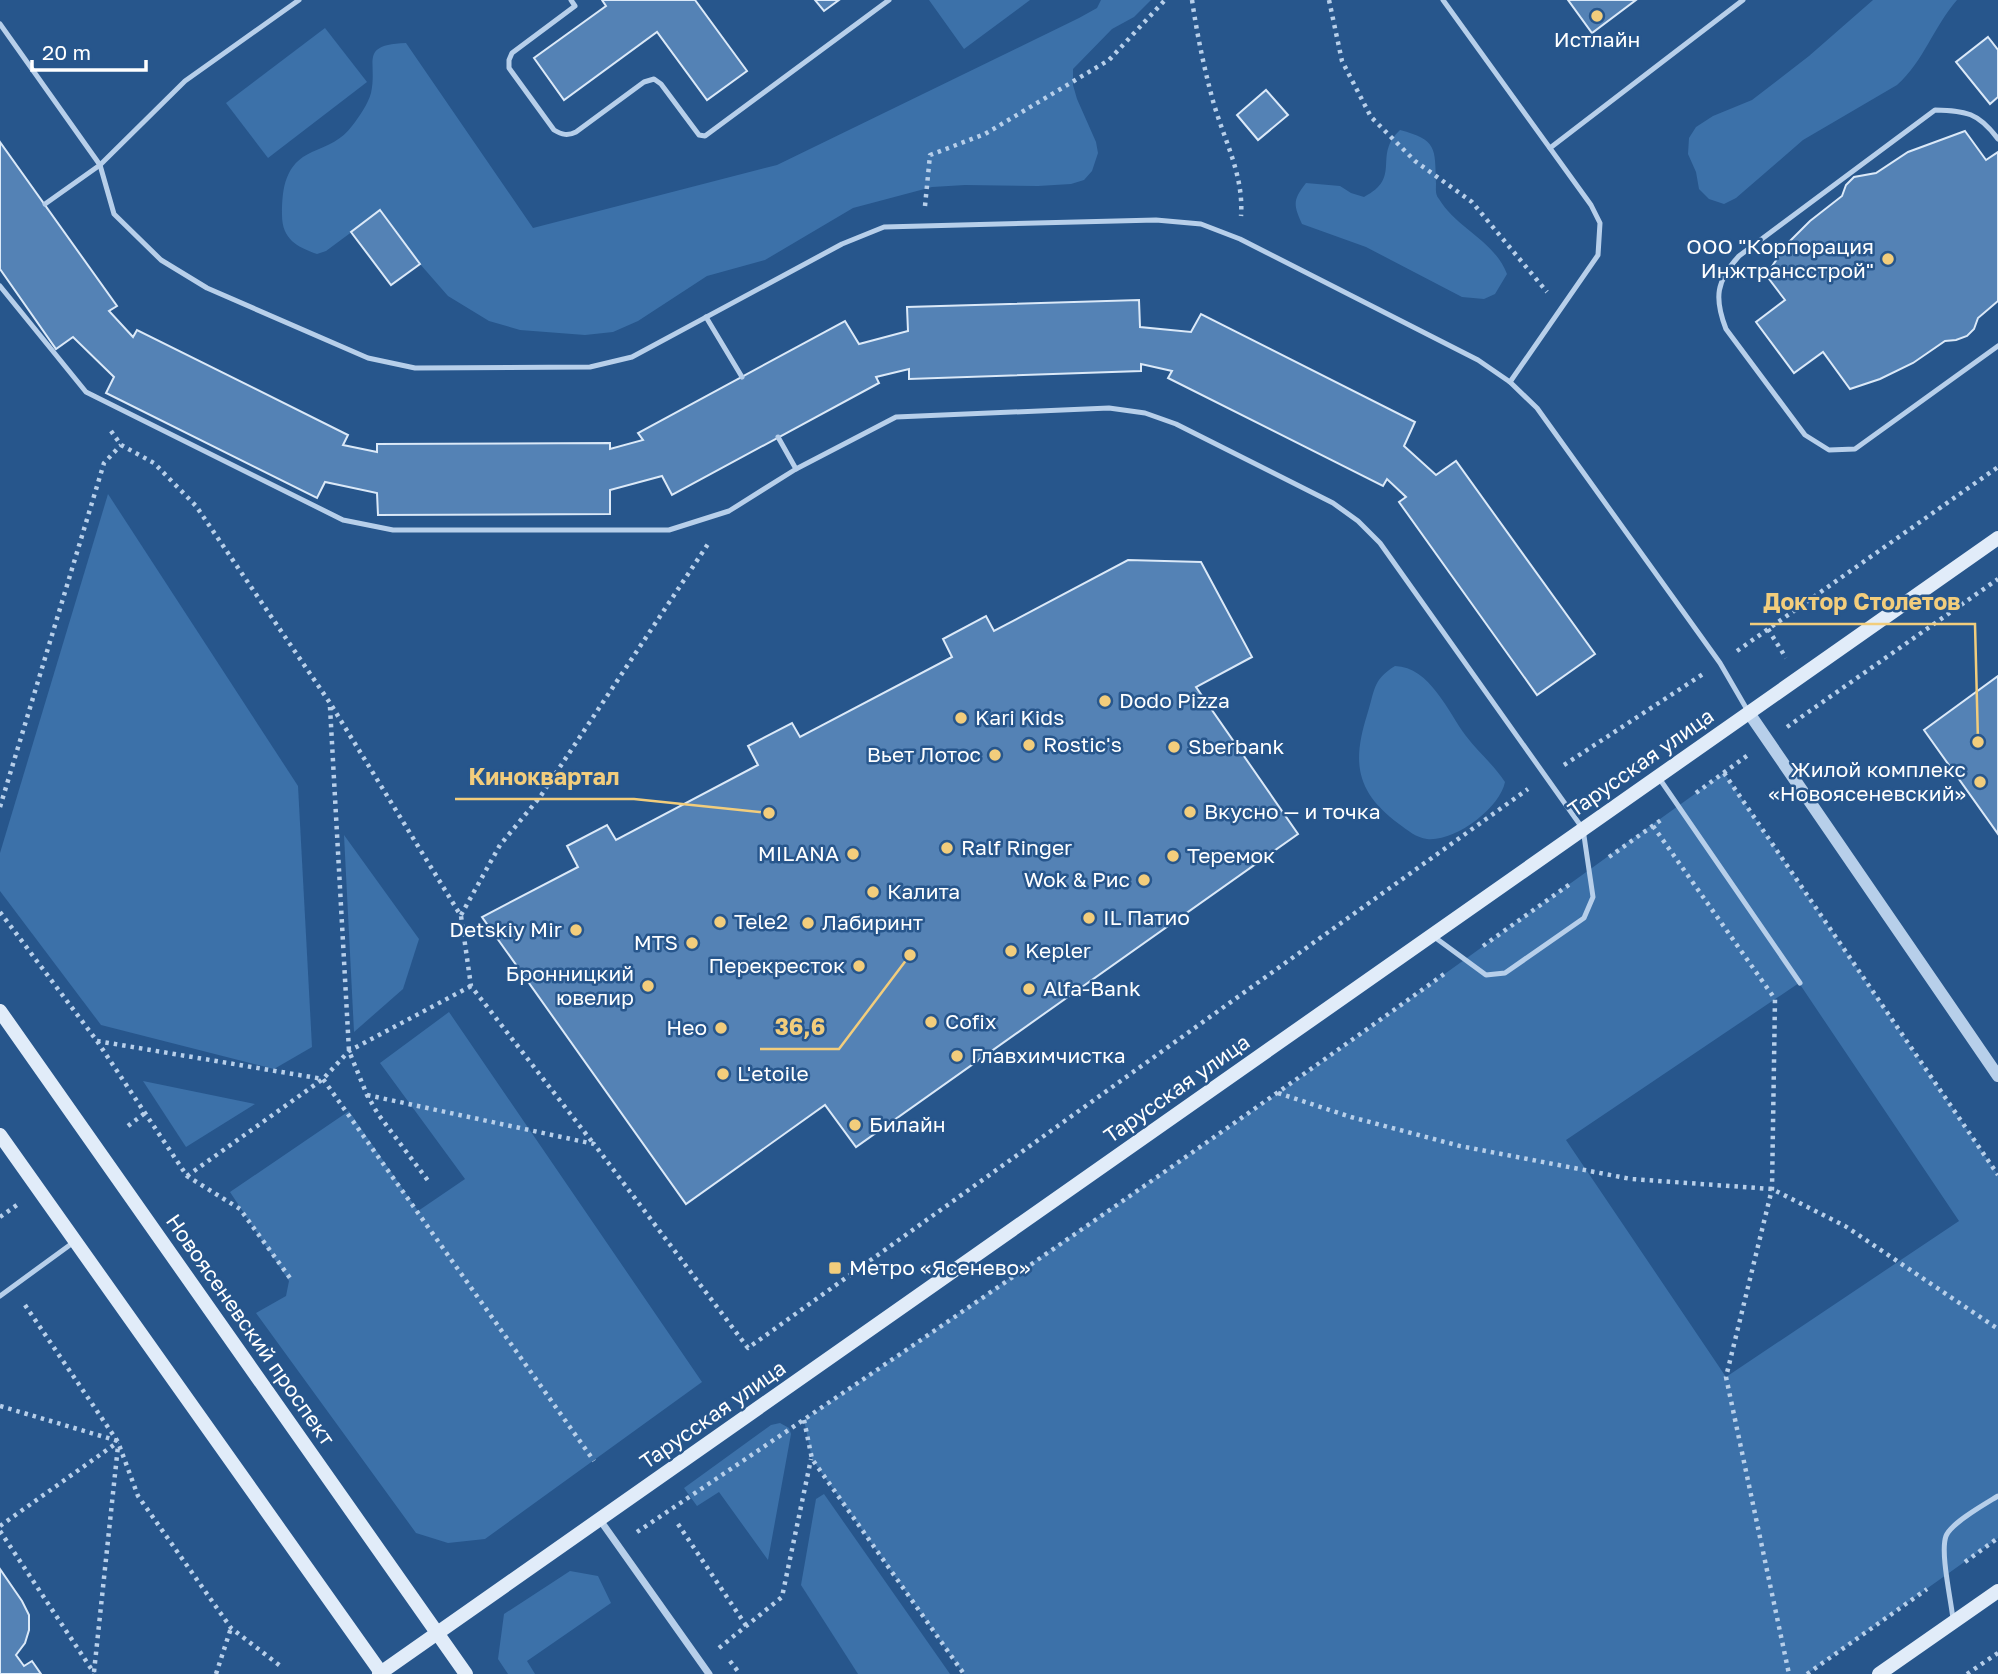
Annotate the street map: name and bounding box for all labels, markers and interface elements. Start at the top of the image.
marker: Истлайн [1589,8,1605,24]
place label: Истлайн [1554,26,1640,52]
scale bar [32,28,145,72]
text: 20 m [42,39,91,65]
place label: ООО "Корпорация Инжтрансстрой" [1686,233,1874,283]
marker: ООО "Корпорация Инжтрансстрой" [1880,251,1896,267]
callout: Доктор Столетов [1750,580,1975,624]
text: Доктор Столетов [1763,587,1961,615]
place label: Dodo Pizza [1119,687,1230,713]
marker: Dodo Pizza [1097,693,1113,709]
street label: Тарусская улица [1562,702,1718,822]
place label: Kari Kids [975,704,1064,730]
marker: Kari Kids [953,710,969,726]
place label: Rostic's [1043,731,1122,757]
place label: Sberbank [1188,733,1284,759]
marker: Rostic's [1021,737,1037,753]
marker: Sberbank [1166,739,1182,755]
place label: Вьет Лотос [867,741,981,767]
marker: Вьет Лотос [987,747,1003,763]
callout: Киноквартал [455,755,634,799]
place label: Жилой комплекс «Новоясеневский» [1768,756,1966,806]
text: Киноквартал [468,762,620,790]
marker: Жилой комплекс «Новоясеневский» [1972,774,1988,790]
place label: Вкусно — и точка [1204,798,1381,824]
marker: Вкусно — и точка [1182,804,1198,820]
place label: Ralf Ringer [961,834,1072,860]
place label: MILANA [758,840,839,866]
marker: Ralf Ringer [939,840,955,856]
place label: Теремок [1187,842,1275,868]
marker: MILANA [845,846,861,862]
marker: Теремок [1165,848,1181,864]
place label: Wok & Рис [1024,866,1130,892]
marker: Wok & Рис [1136,872,1152,888]
place label: Калита [887,878,960,904]
marker: Калита [865,884,881,900]
place label: IL Патио [1103,904,1190,930]
place label: Tele2 [734,908,788,934]
place label: Лабиринт [822,909,923,935]
marker: IL Патио [1081,910,1097,926]
marker: Tele2 [712,914,728,930]
marker: Лабиринт [800,915,816,931]
place label: Detskiy Mir [449,916,562,942]
marker: Detskiy Mir [568,922,584,938]
place label: MTS [634,929,678,955]
marker: MTS [684,935,700,951]
place label: Kepler [1025,937,1091,963]
marker: Kepler [1003,943,1019,959]
place label: Перекресток [709,952,845,978]
marker: Перекресток [851,958,867,974]
place label: Бронницкий ювелир [505,960,634,1010]
place label: Alfa-Bank [1043,975,1141,1001]
marker: Бронницкий ювелир [640,978,656,994]
marker: Alfa-Bank [1021,981,1037,997]
callout: 36,6 [760,1005,839,1049]
place label: Cofix [945,1008,997,1034]
text: 36,6 [775,1012,825,1040]
place label: Нео [666,1014,707,1040]
marker: Cofix [923,1014,939,1030]
marker: Нео [713,1020,729,1036]
street label: Тарусская улица [1098,1028,1254,1148]
place label: Главхимчистка [971,1042,1126,1068]
marker: Главхимчистка [949,1048,965,1064]
place label: L'etoile [737,1060,809,1086]
marker: L'etoile [715,1066,731,1082]
place label: Билайн [869,1111,946,1137]
marker: Билайн [847,1117,863,1133]
street label: Новоясеневский проспект [161,1209,341,1450]
place label: Метро «Ясенево» [849,1254,1031,1280]
marker: Метро «Ясенево» [827,1260,843,1276]
street label: Тарусская улица [634,1354,790,1474]

